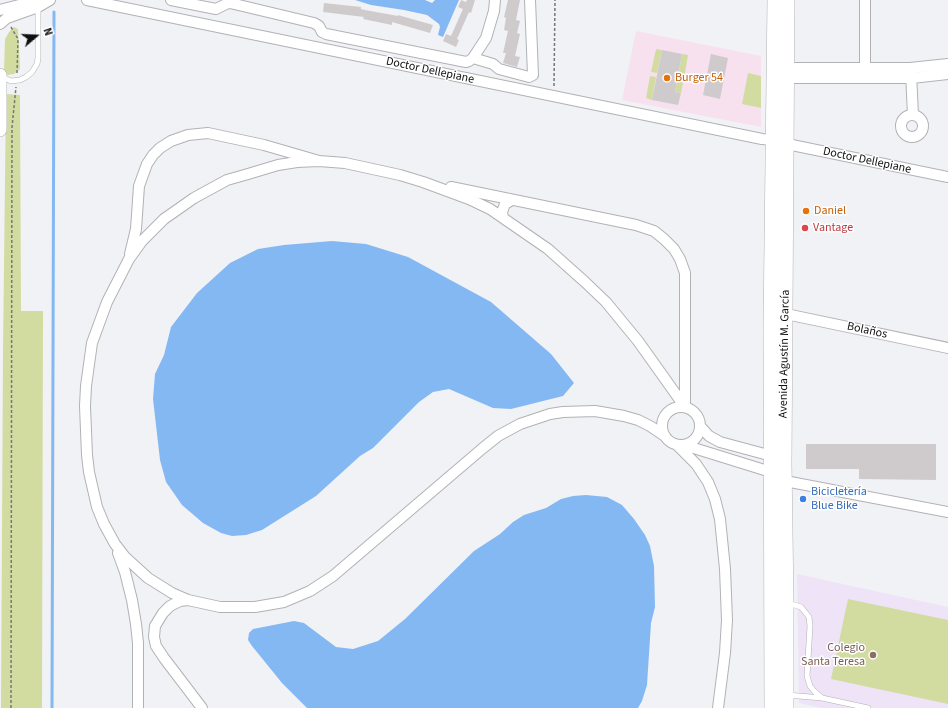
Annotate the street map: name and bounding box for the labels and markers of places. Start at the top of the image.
place label: Burger 54 [675,71,723,85]
marker: Burger 54 [662,73,672,83]
place label: Daniel [814,204,846,218]
marker: Daniel [801,206,811,216]
place label: Vantage [813,221,853,235]
marker: Vantage [800,223,810,233]
place label: Bicicletería Blue Bike [811,485,867,513]
marker: Bicicletería Blue Bike [798,494,808,504]
place label: Colegio Santa Teresa [801,641,865,669]
marker: Colegio Santa Teresa [868,650,878,660]

